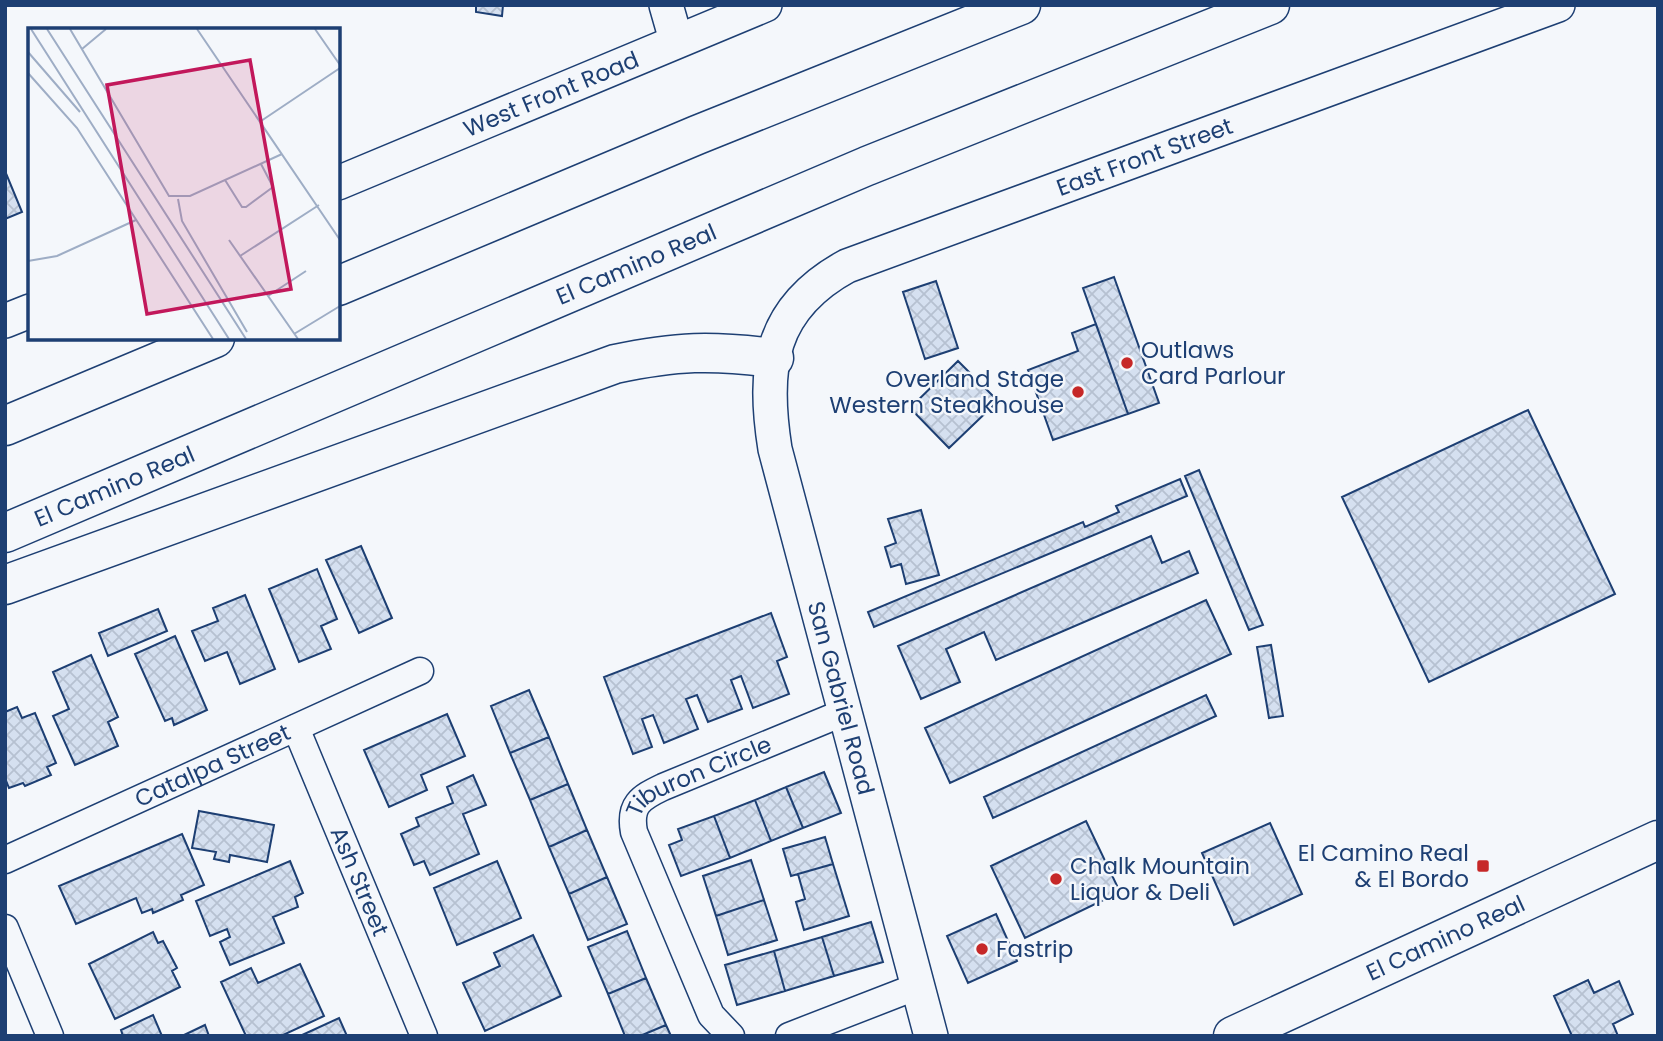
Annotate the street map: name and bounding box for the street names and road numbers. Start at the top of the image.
street label: West Front Road [459,43,644,145]
street label: East Front Street [1052,110,1237,204]
street label: El Camino Real [551,216,721,313]
street label: El Camino Real [29,438,200,535]
street label: San Gabriel Road [800,598,882,798]
street label: Catalpa Street [130,716,295,815]
street label: Tiburon Circle [618,728,776,821]
street label: Ash Street [323,822,397,941]
street label: El Camino Real [1361,888,1530,988]

